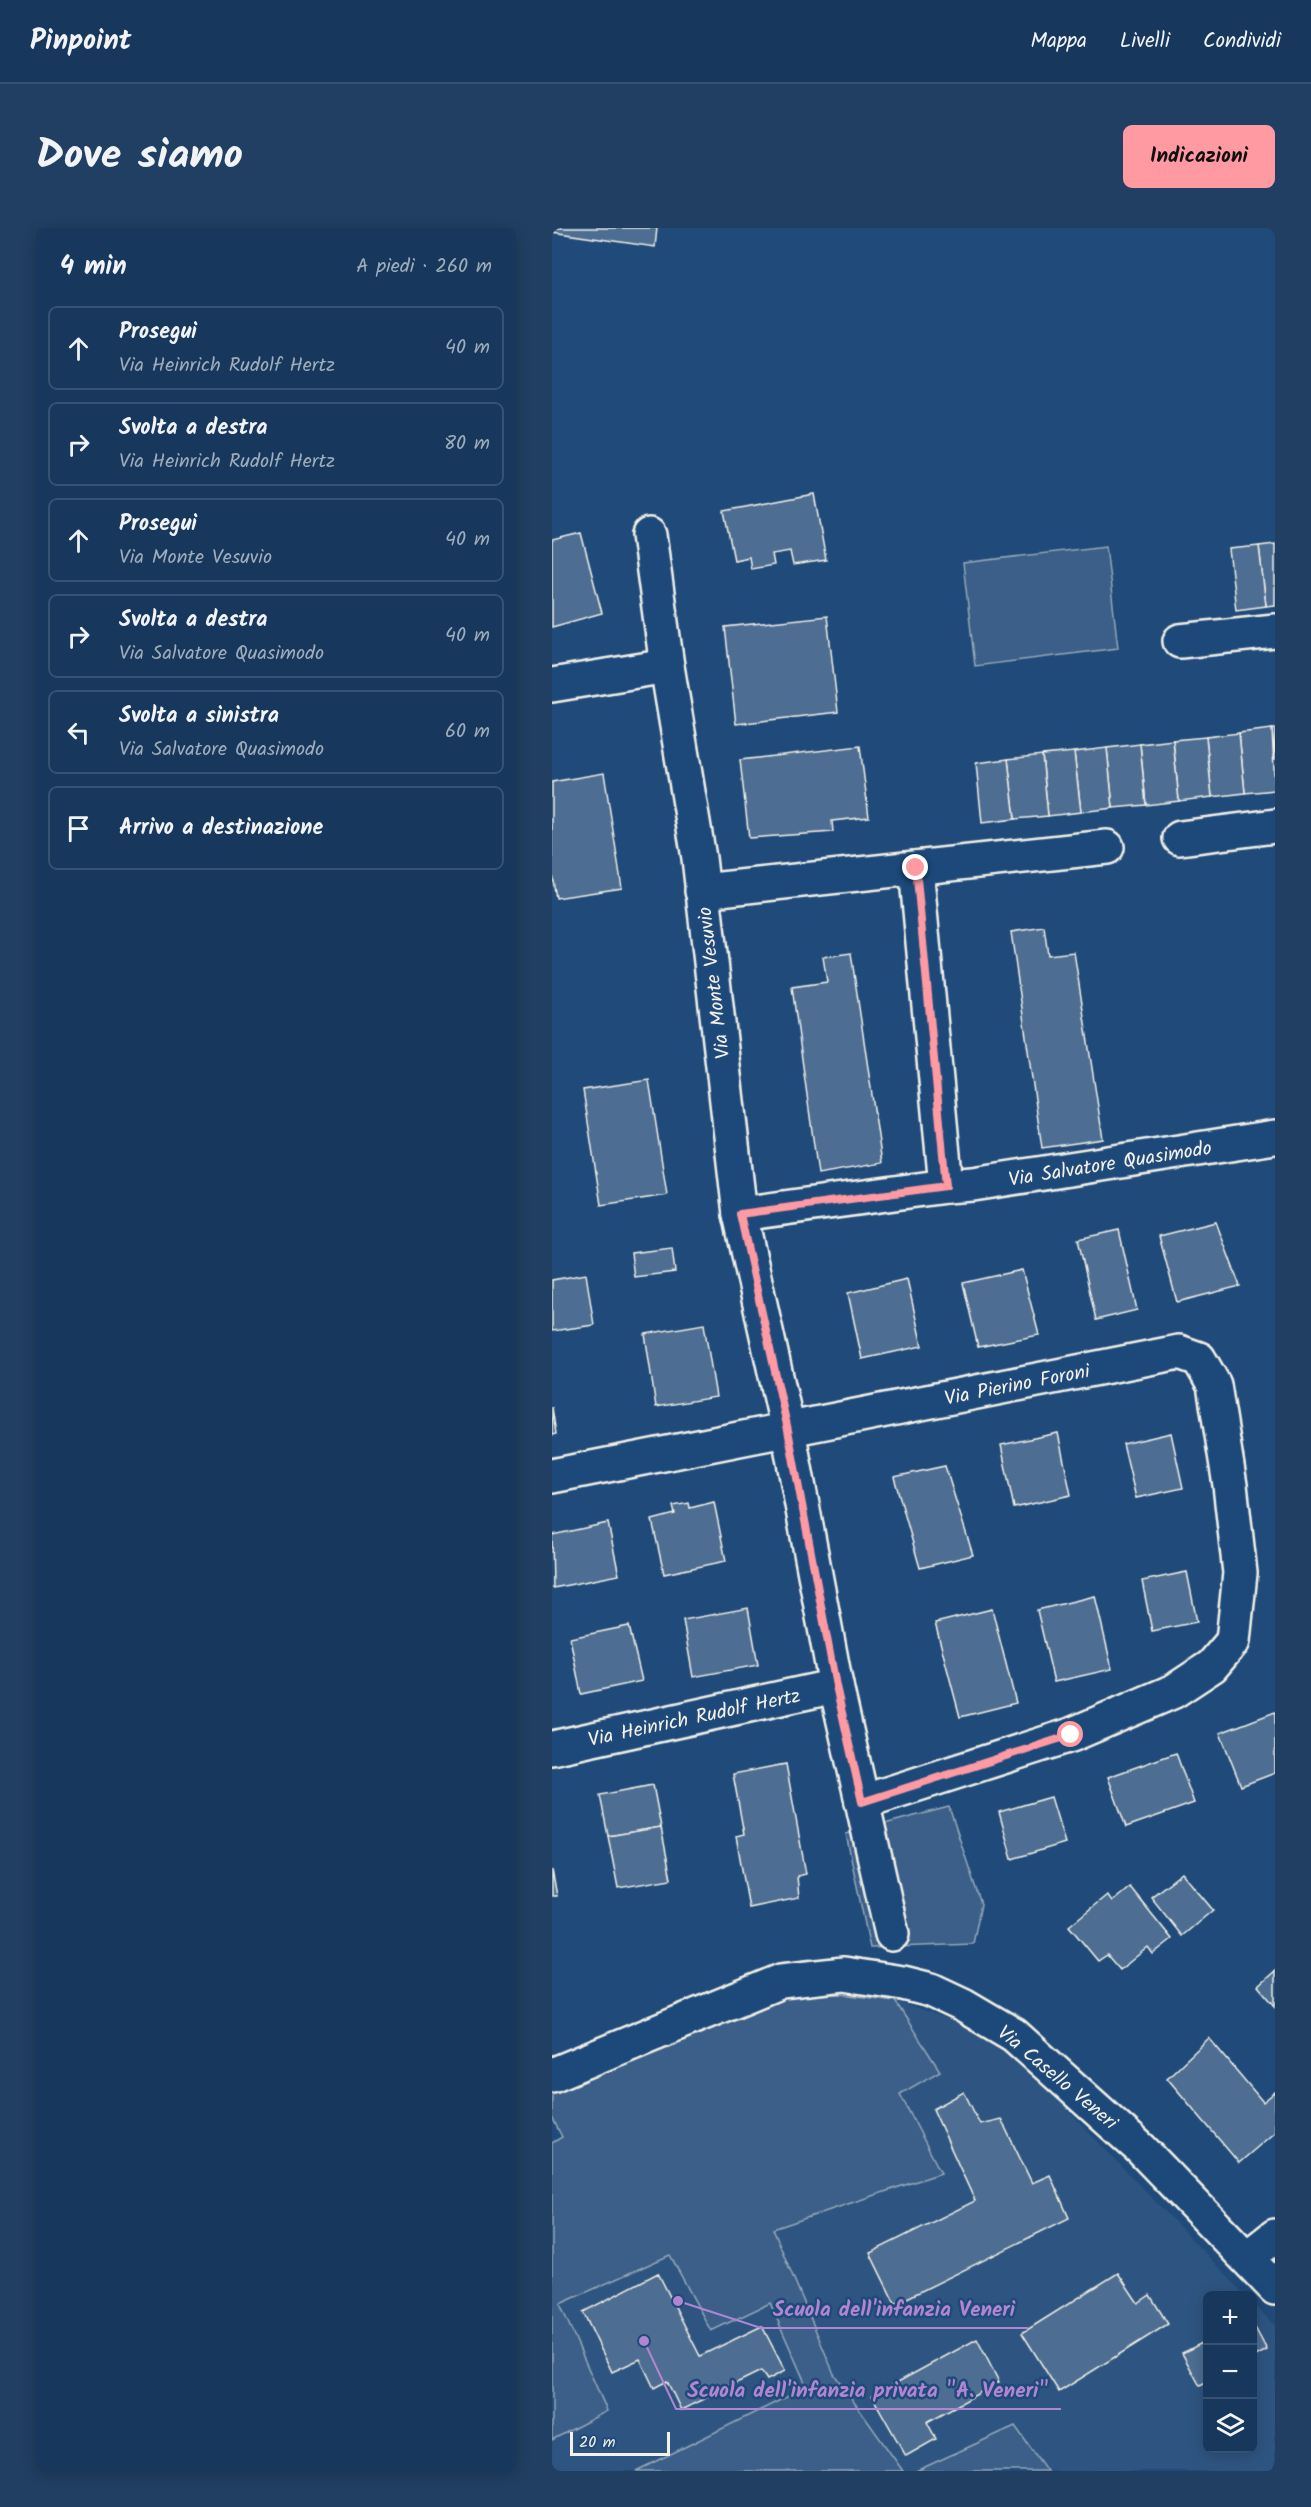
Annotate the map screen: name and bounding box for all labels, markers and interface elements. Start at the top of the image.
text: Pinpoint [30,19,131,64]
text: Mappa [1030,25,1087,58]
text: Livelli [1120,25,1170,58]
text: Condividi [1203,25,1281,58]
text: Dove siamo [36,123,243,190]
button: Indicazioni [1123,125,1275,188]
text: 4 min [60,246,127,288]
text: A piedi · 260 m [356,251,492,283]
text: Prosegui [119,315,197,350]
icon: ahead [62,332,95,365]
text: 40 m [445,332,490,364]
text: Via Heinrich Rudolf Hertz [119,350,335,382]
text: Svolta a destra [119,411,268,446]
icon: right [62,428,95,461]
text: 80 m [444,428,490,460]
text: Via Heinrich Rudolf Hertz [119,446,335,478]
text: Prosegui [119,507,197,542]
icon: ahead [62,524,95,557]
text: 40 m [445,524,490,556]
text: Via Monte Vesuvio [119,542,272,574]
text: Svolta a destra [119,603,268,638]
icon: right [62,620,95,653]
text: 40 m [445,620,490,652]
text: Via Salvatore Quasimodo [119,638,324,670]
text: Svolta a sinistra [119,699,279,734]
icon: left [62,716,95,749]
text: 60 m [445,716,490,748]
text: Via Salvatore Quasimodo [119,734,324,766]
text: Arrivo a destinazione [119,811,323,846]
icon: arrive [62,812,95,845]
route end [902,854,928,880]
street label: Via Monte Vesuvio [690,905,740,1061]
street label: Via Salvatore Quasimodo [1007,1133,1214,1197]
street label: Via Pierino Foroni [942,1356,1094,1416]
street label: Via Heinrich Rudolf Hertz [585,1681,804,1757]
route start [1057,1721,1083,1747]
street label: Via Casello Veneri [989,2018,1125,2140]
callout: Scuola dell'infanzia Veneri [761,2289,1028,2328]
map controls [1203,2291,1257,2453]
button: + [1203,2291,1257,2345]
text: Scuola dell'infanzia Veneri [773,2294,1016,2327]
button: − [1203,2345,1257,2399]
callout: Scuola dell'infanzia privata "A. Veneri" [676,2370,1061,2409]
text: Scuola dell'infanzia privata "A. Veneri" [687,2375,1049,2408]
button: layers [1203,2399,1257,2453]
scale bar [570,2429,670,2456]
text: 20 m [579,2430,615,2455]

